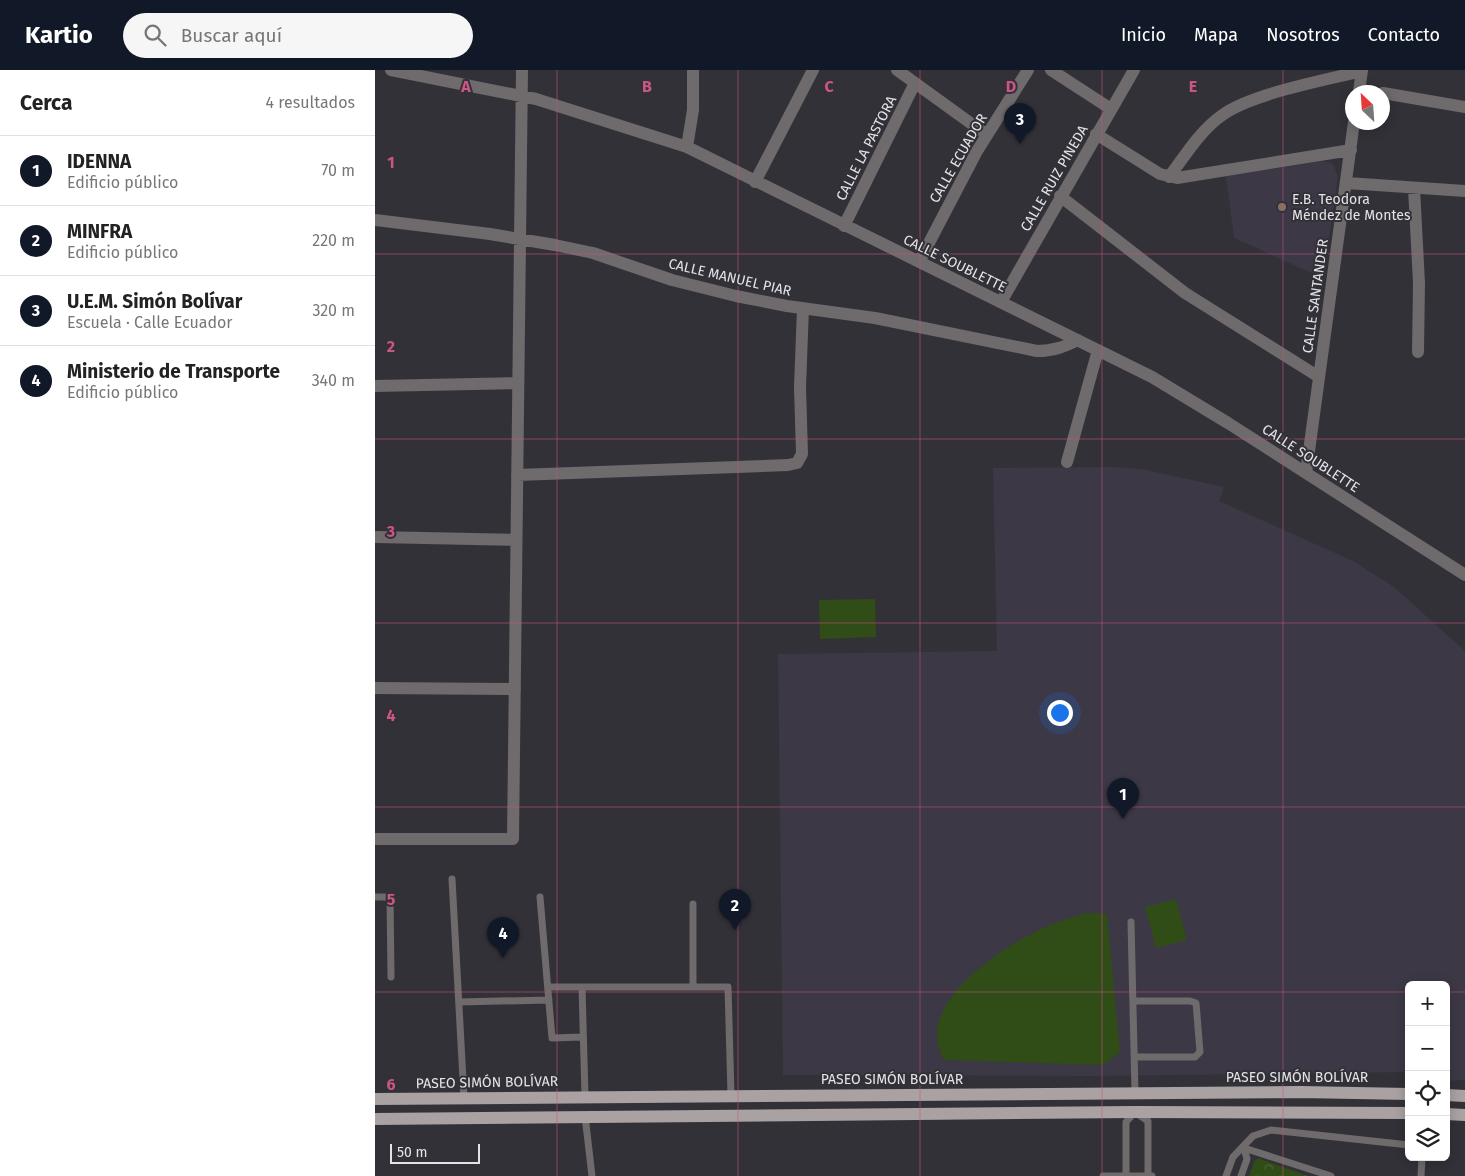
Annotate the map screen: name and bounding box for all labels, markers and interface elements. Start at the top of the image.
search box [123,13,473,58]
text: Kartio [25,21,93,49]
icon: search [141,21,169,49]
text: Buscar aquí [181,24,282,47]
text: Inicio [1121,24,1166,46]
text: Mapa [1194,24,1238,46]
text: Nosotros [1266,24,1340,46]
text: Contacto [1368,24,1440,46]
text: A [460,77,471,96]
text: B [642,77,652,96]
text: C [824,77,834,96]
text: D [1006,77,1016,96]
text: E [1189,77,1197,96]
north arrow [1345,85,1390,130]
text: Cerca [20,90,72,116]
text: 4 resultados [266,93,355,112]
street label: CALLE LA PASTORA [833,93,900,203]
pin: 3 [1004,103,1036,144]
street label: CALLE ECUADOR [926,110,991,206]
street label: CALLE RUIZ PINEDA [1017,122,1092,234]
text: IDENNA [67,150,131,173]
text: 1 [387,153,395,172]
text: 1 [32,161,40,180]
text: 70 m [321,161,355,180]
text: Edificio público [67,173,178,192]
place label: E.B. Teodora Méndez de Montes [1292,191,1411,224]
marker: E.B. Teodora Méndez de Montes [1276,201,1288,213]
text: MINFRA [67,220,132,243]
text: 2 [32,231,40,250]
text: 220 m [312,231,355,250]
street label: CALLE SOUBLETTE [900,231,1009,296]
street label: CALLE SANTANDER [1299,237,1332,354]
text: Edificio público [67,243,178,262]
street label: CALLE MANUEL PIAR [667,255,794,300]
text: U.E.M. Simón Bolívar [67,290,242,313]
text: 3 [32,301,40,320]
text: 320 m [312,301,355,320]
text: Escuela · Calle Ecuador [67,313,233,332]
text: 2 [387,337,395,356]
text: Ministerio de Transporte [67,360,280,383]
text: 4 [31,371,41,390]
text: 340 m [312,371,355,390]
text: Edificio público [67,383,178,402]
street label: CALLE SOUBLETTE [1259,421,1363,496]
text: 3 [386,522,395,541]
your location [1047,700,1073,726]
text: 4 [386,706,396,725]
pin: 1 [1107,778,1139,819]
pin: 2 [719,889,751,930]
text: 5 [387,890,396,909]
pin: 4 [487,917,519,958]
map controls [1405,981,1450,1161]
button: + [1405,981,1450,1026]
button: − [1405,1026,1450,1071]
street label: PASEO SIMÓN BOLÍVAR [1226,1068,1369,1086]
street label: PASEO SIMÓN BOLÍVAR [821,1070,964,1088]
button: locate [1405,1071,1450,1116]
street label: PASEO SIMÓN BOLÍVAR [416,1072,559,1092]
text: 6 [386,1075,396,1094]
button: layers [1405,1116,1450,1161]
scale bar [390,1141,480,1164]
text: 50 m [397,1144,428,1161]

